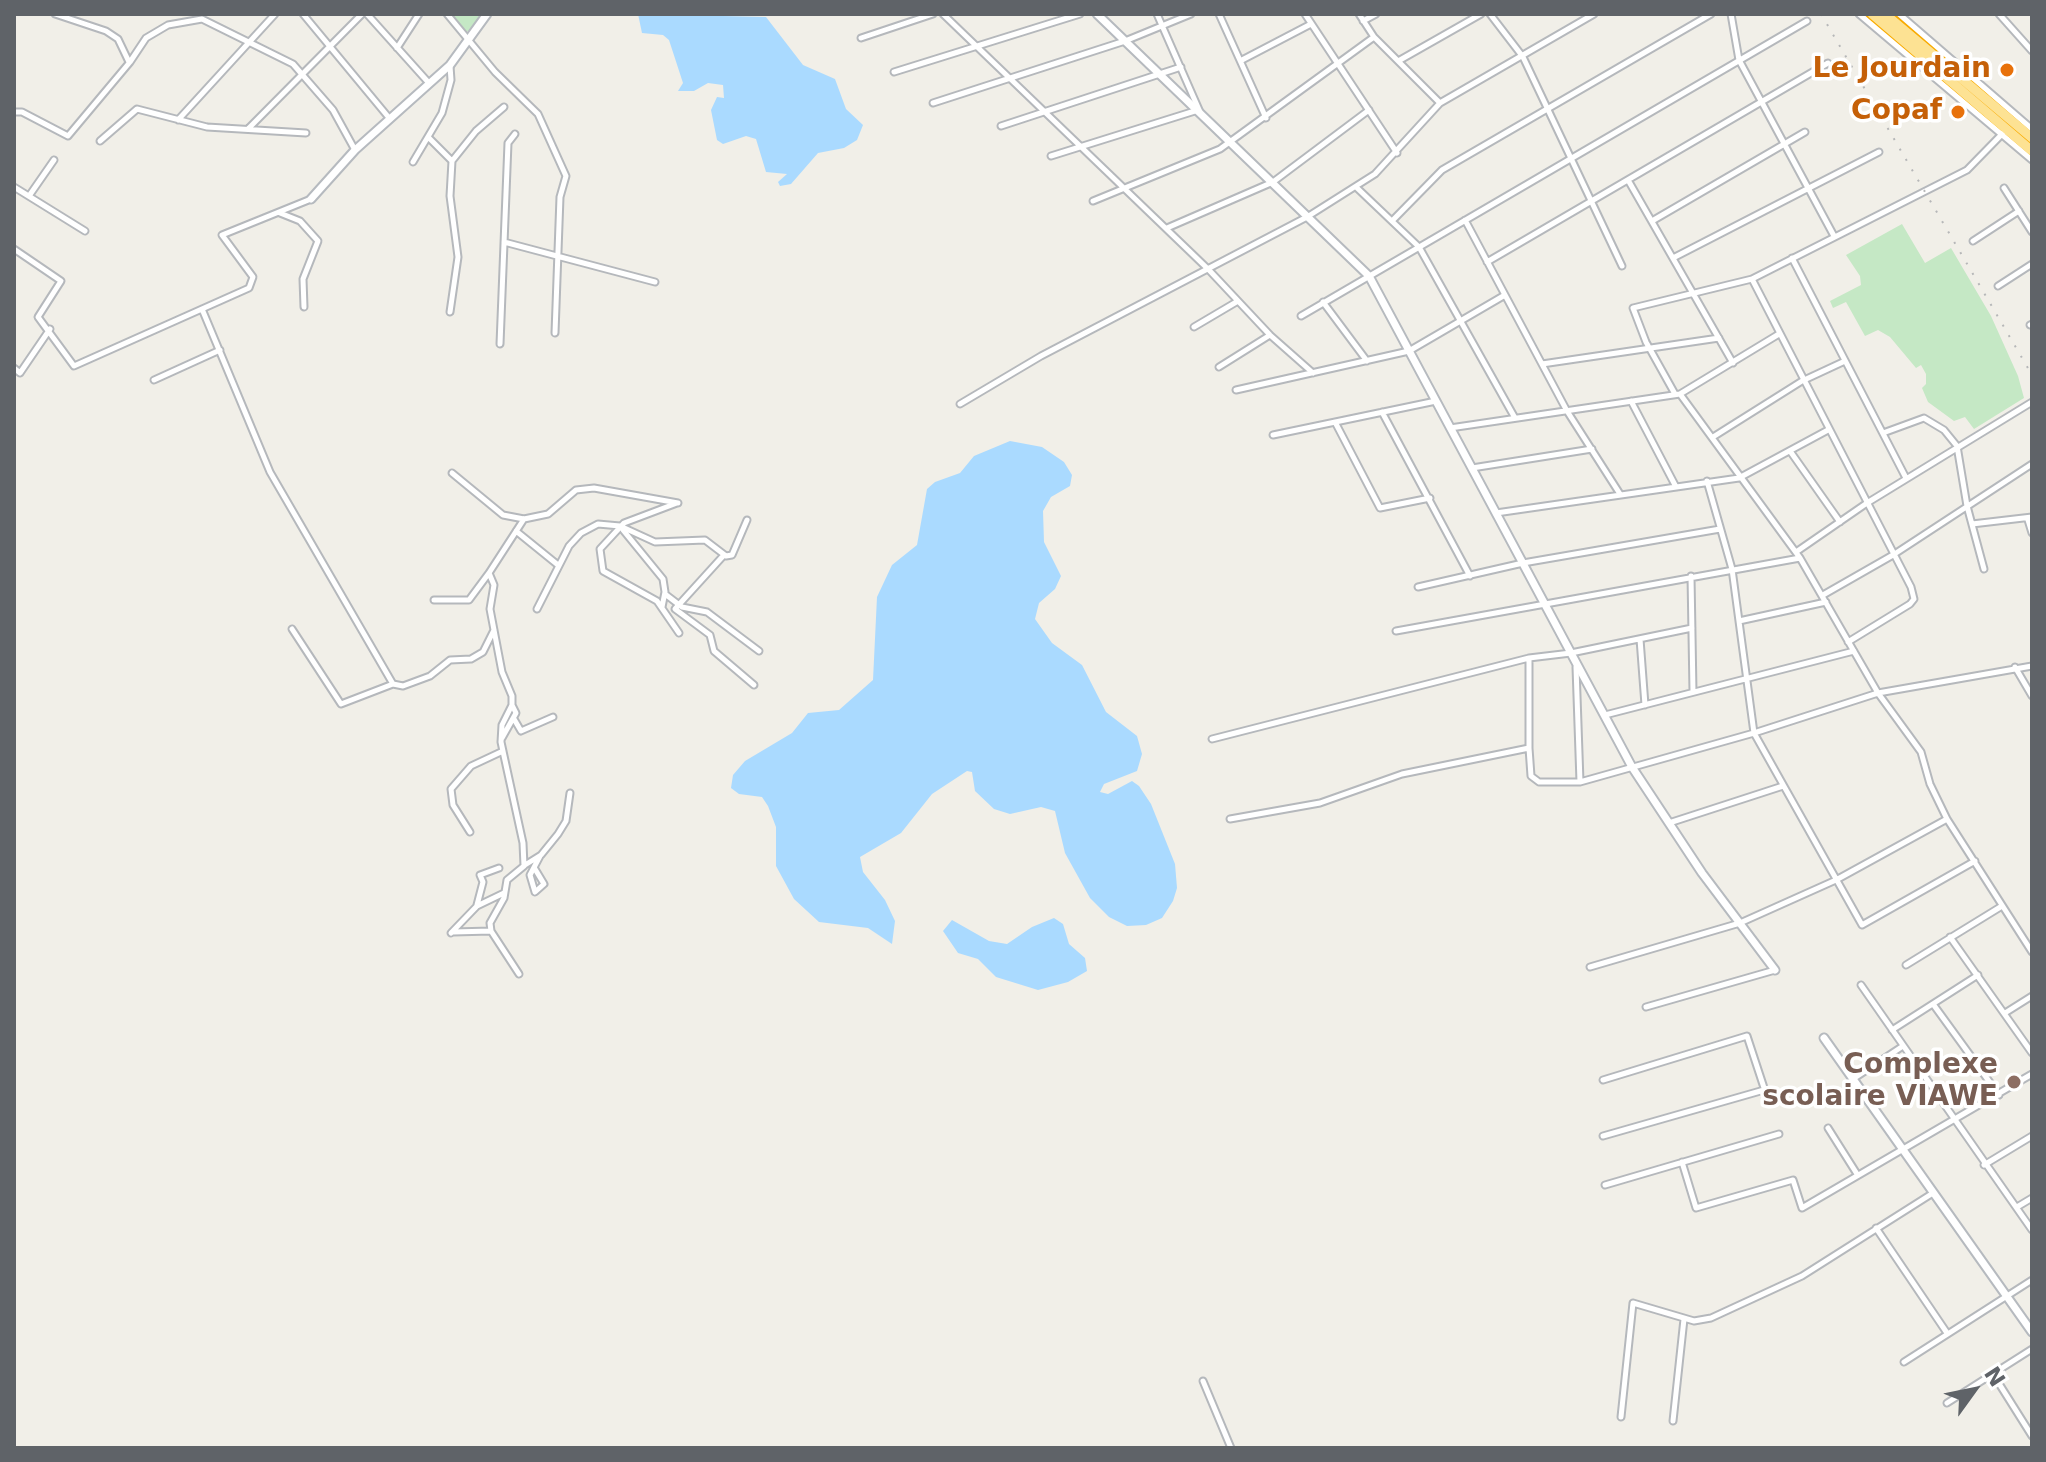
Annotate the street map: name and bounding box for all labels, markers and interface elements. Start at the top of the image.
place label: Le Jourdain [1813,53,1991,87]
marker: Le Jourdain [1998,61,2016,79]
place label: Copaf [1851,95,1942,129]
marker: Copaf [1949,103,1967,121]
place label: Complexe scolaire VIAWE [1762,1049,1998,1115]
marker: Complexe scolaire VIAWE [2005,1073,2023,1091]
north arrow [1934,1350,2014,1430]
text: N [1979,1362,2010,1391]

